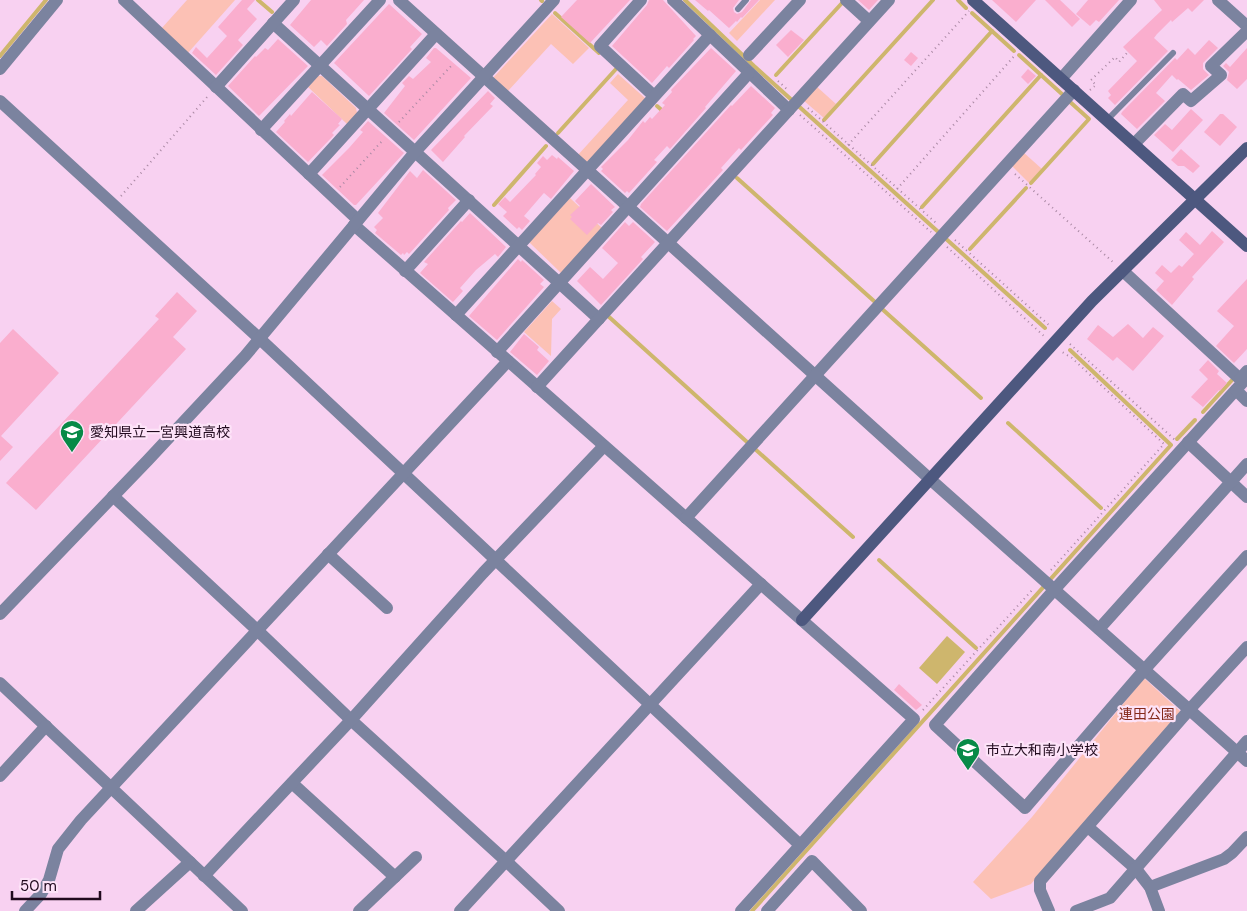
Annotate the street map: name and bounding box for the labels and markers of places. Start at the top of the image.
school or university icon: 愛知県立一宮興道高校 [59,419,85,453]
place label: 愛知県立一宮興道高校 [90,423,230,441]
school or university icon: 市立大和南小学校 [955,737,981,771]
place label: 市立大和南小学校 [986,741,1098,759]

